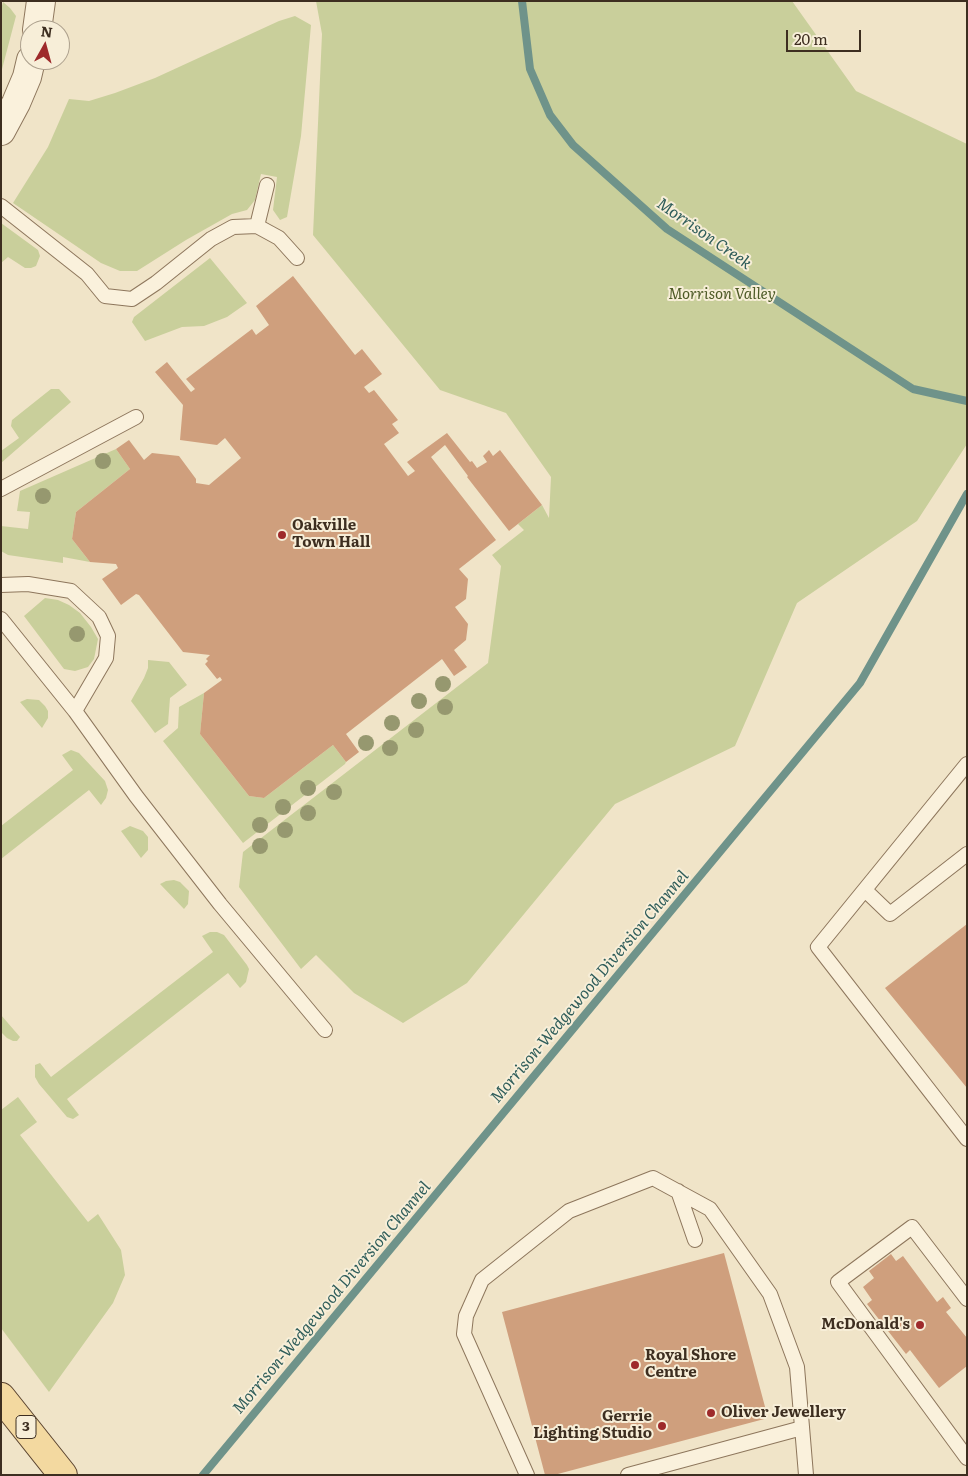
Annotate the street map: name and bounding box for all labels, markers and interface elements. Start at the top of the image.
north arrow [20,20,70,70]
text: N [40,20,54,42]
scale bar [788,20,863,52]
text: 20 m [794,27,828,50]
water label: Morrison Creek [653,194,755,274]
park label: Morrison Valley [668,286,776,304]
place label: Oakville Town Hall [292,517,371,552]
marker: Oakville Town Hall [276,529,288,541]
water label: Morrison-Wedgewood Diversion Channel [487,867,693,1107]
water label: Morrison-Wedgewood Diversion Channel [229,1178,435,1418]
place label: McDonald's [821,1316,910,1334]
marker: McDonald's [914,1319,926,1331]
place label: Royal Shore Centre [645,1347,736,1382]
marker: Royal Shore Centre [629,1359,641,1371]
place label: Oliver Jewellery [721,1404,846,1422]
marker: Oliver Jewellery [705,1407,717,1419]
place label: Gerrie Lighting Studio [533,1408,652,1443]
road number: 3 [16,1415,36,1438]
marker: Gerrie Lighting Studio [656,1420,668,1432]

